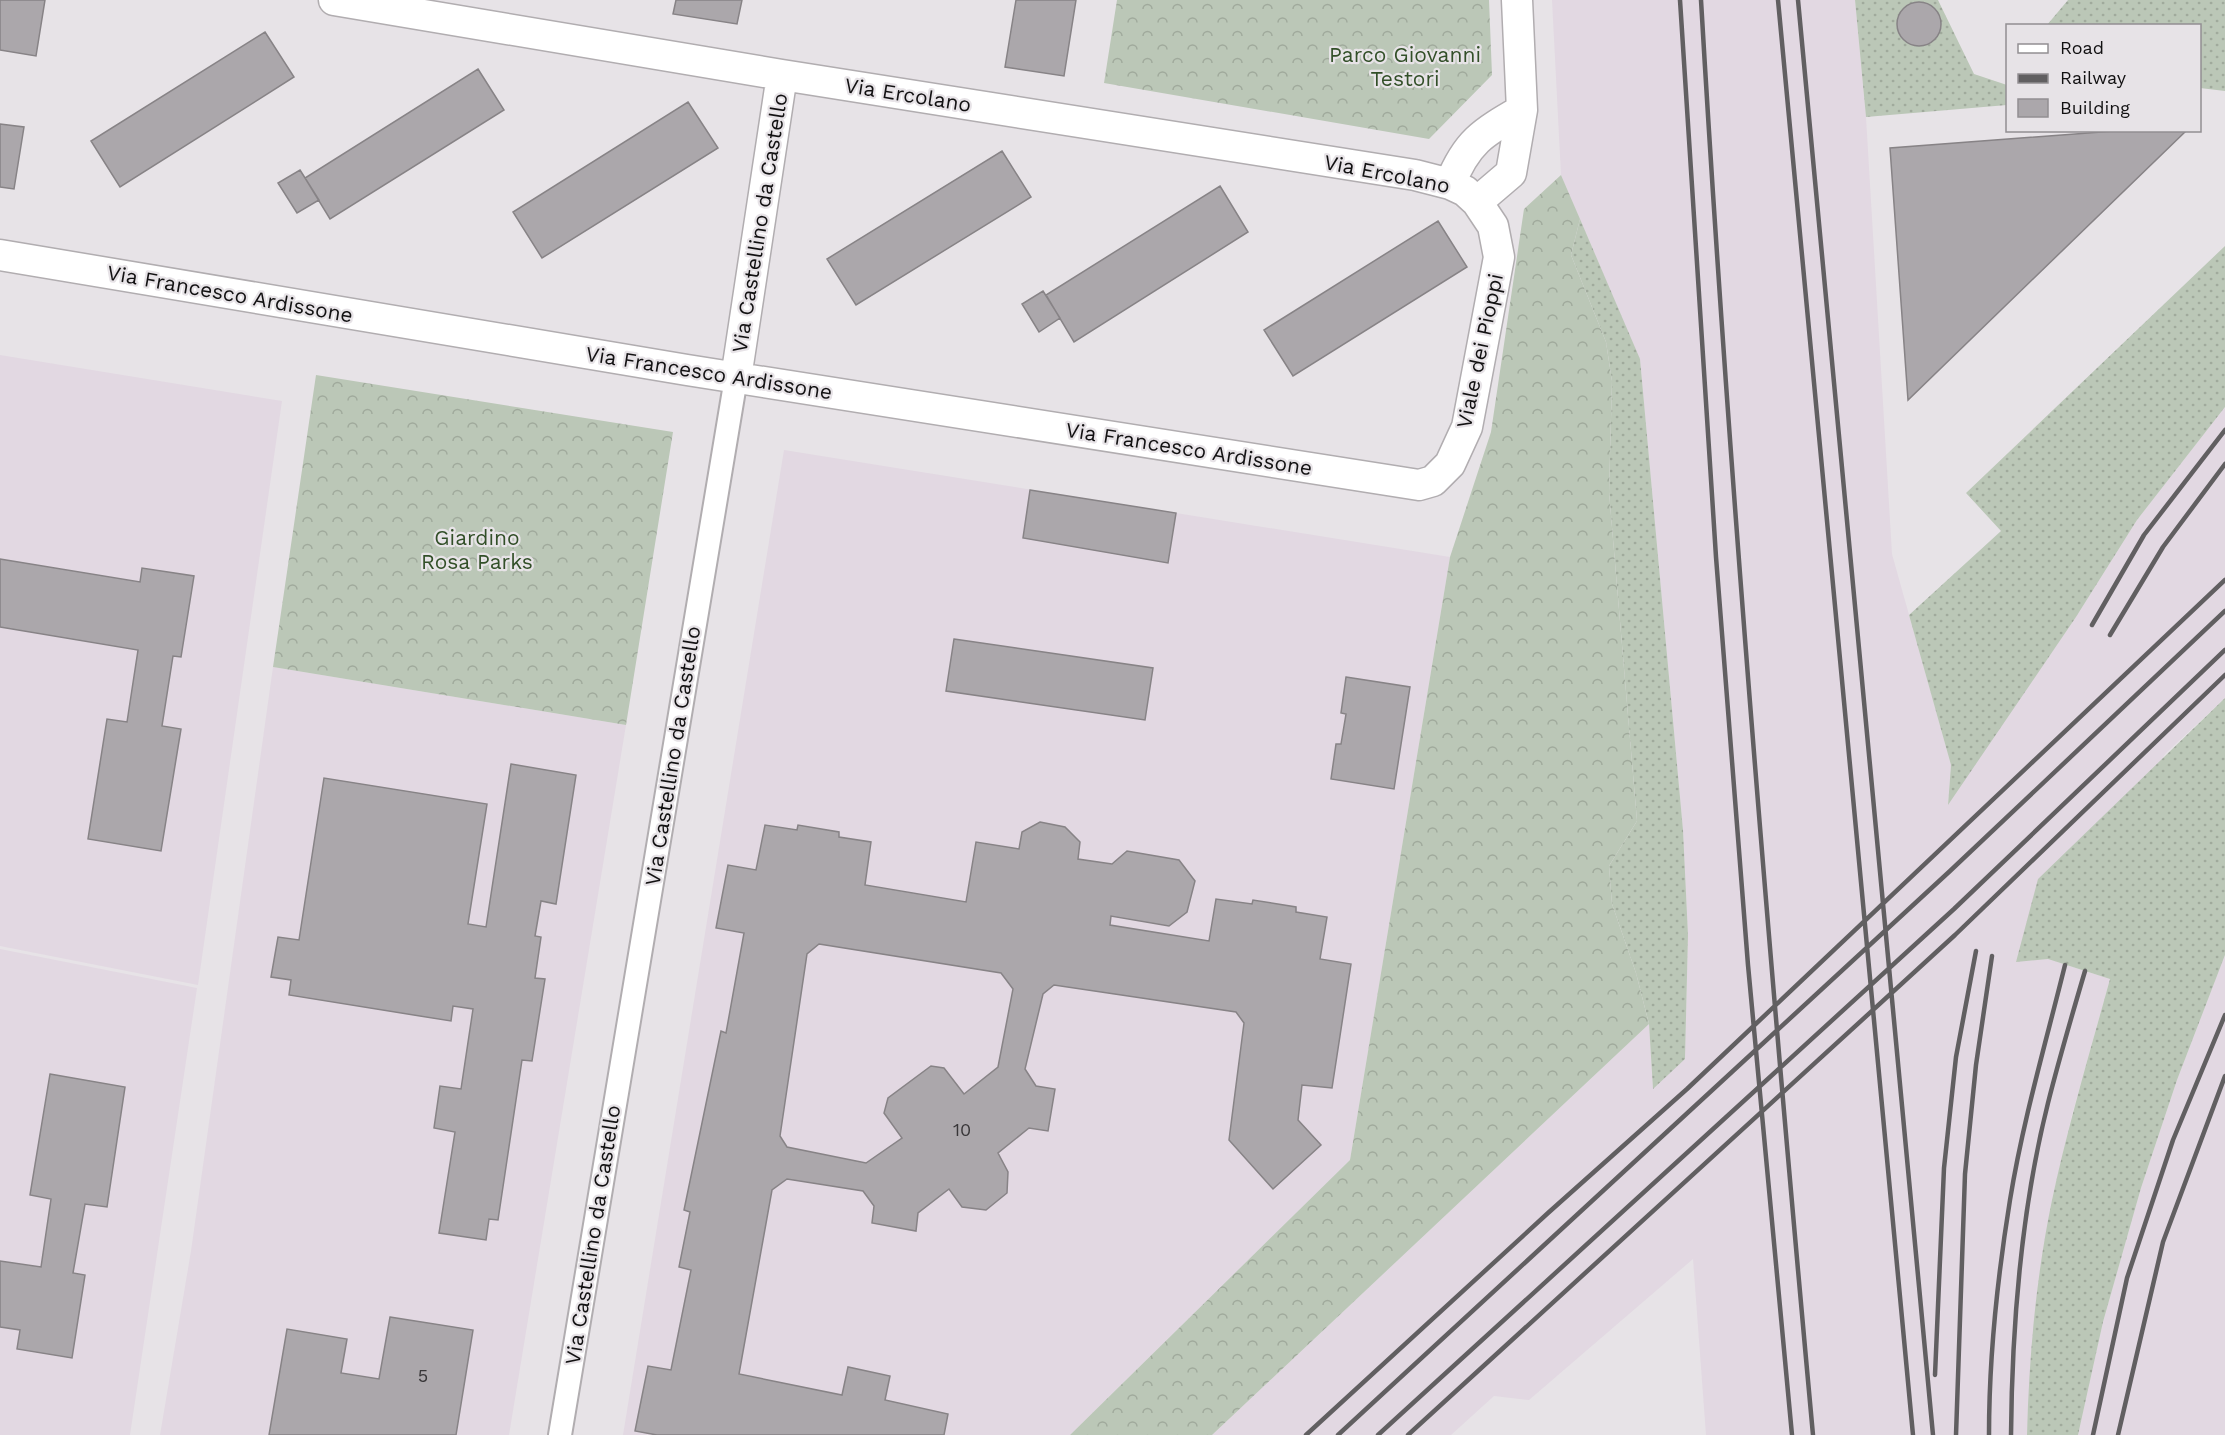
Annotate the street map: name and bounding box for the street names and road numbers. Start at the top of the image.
street label: Via Ercolano [843,72,973,117]
street label: Via Castellino da Castello [727,91,792,355]
street label: Via Ercolano [1322,149,1452,198]
street label: Via Francesco Ardissone [105,260,355,327]
street label: Viale dei Pioppi [1451,271,1508,431]
street label: Via Francesco Ardissone [584,341,834,404]
street label: Via Francesco Ardissone [1064,417,1314,480]
street label: Via Castellino da Castello [640,624,705,888]
street label: Via Castellino da Castello [560,1103,625,1367]

